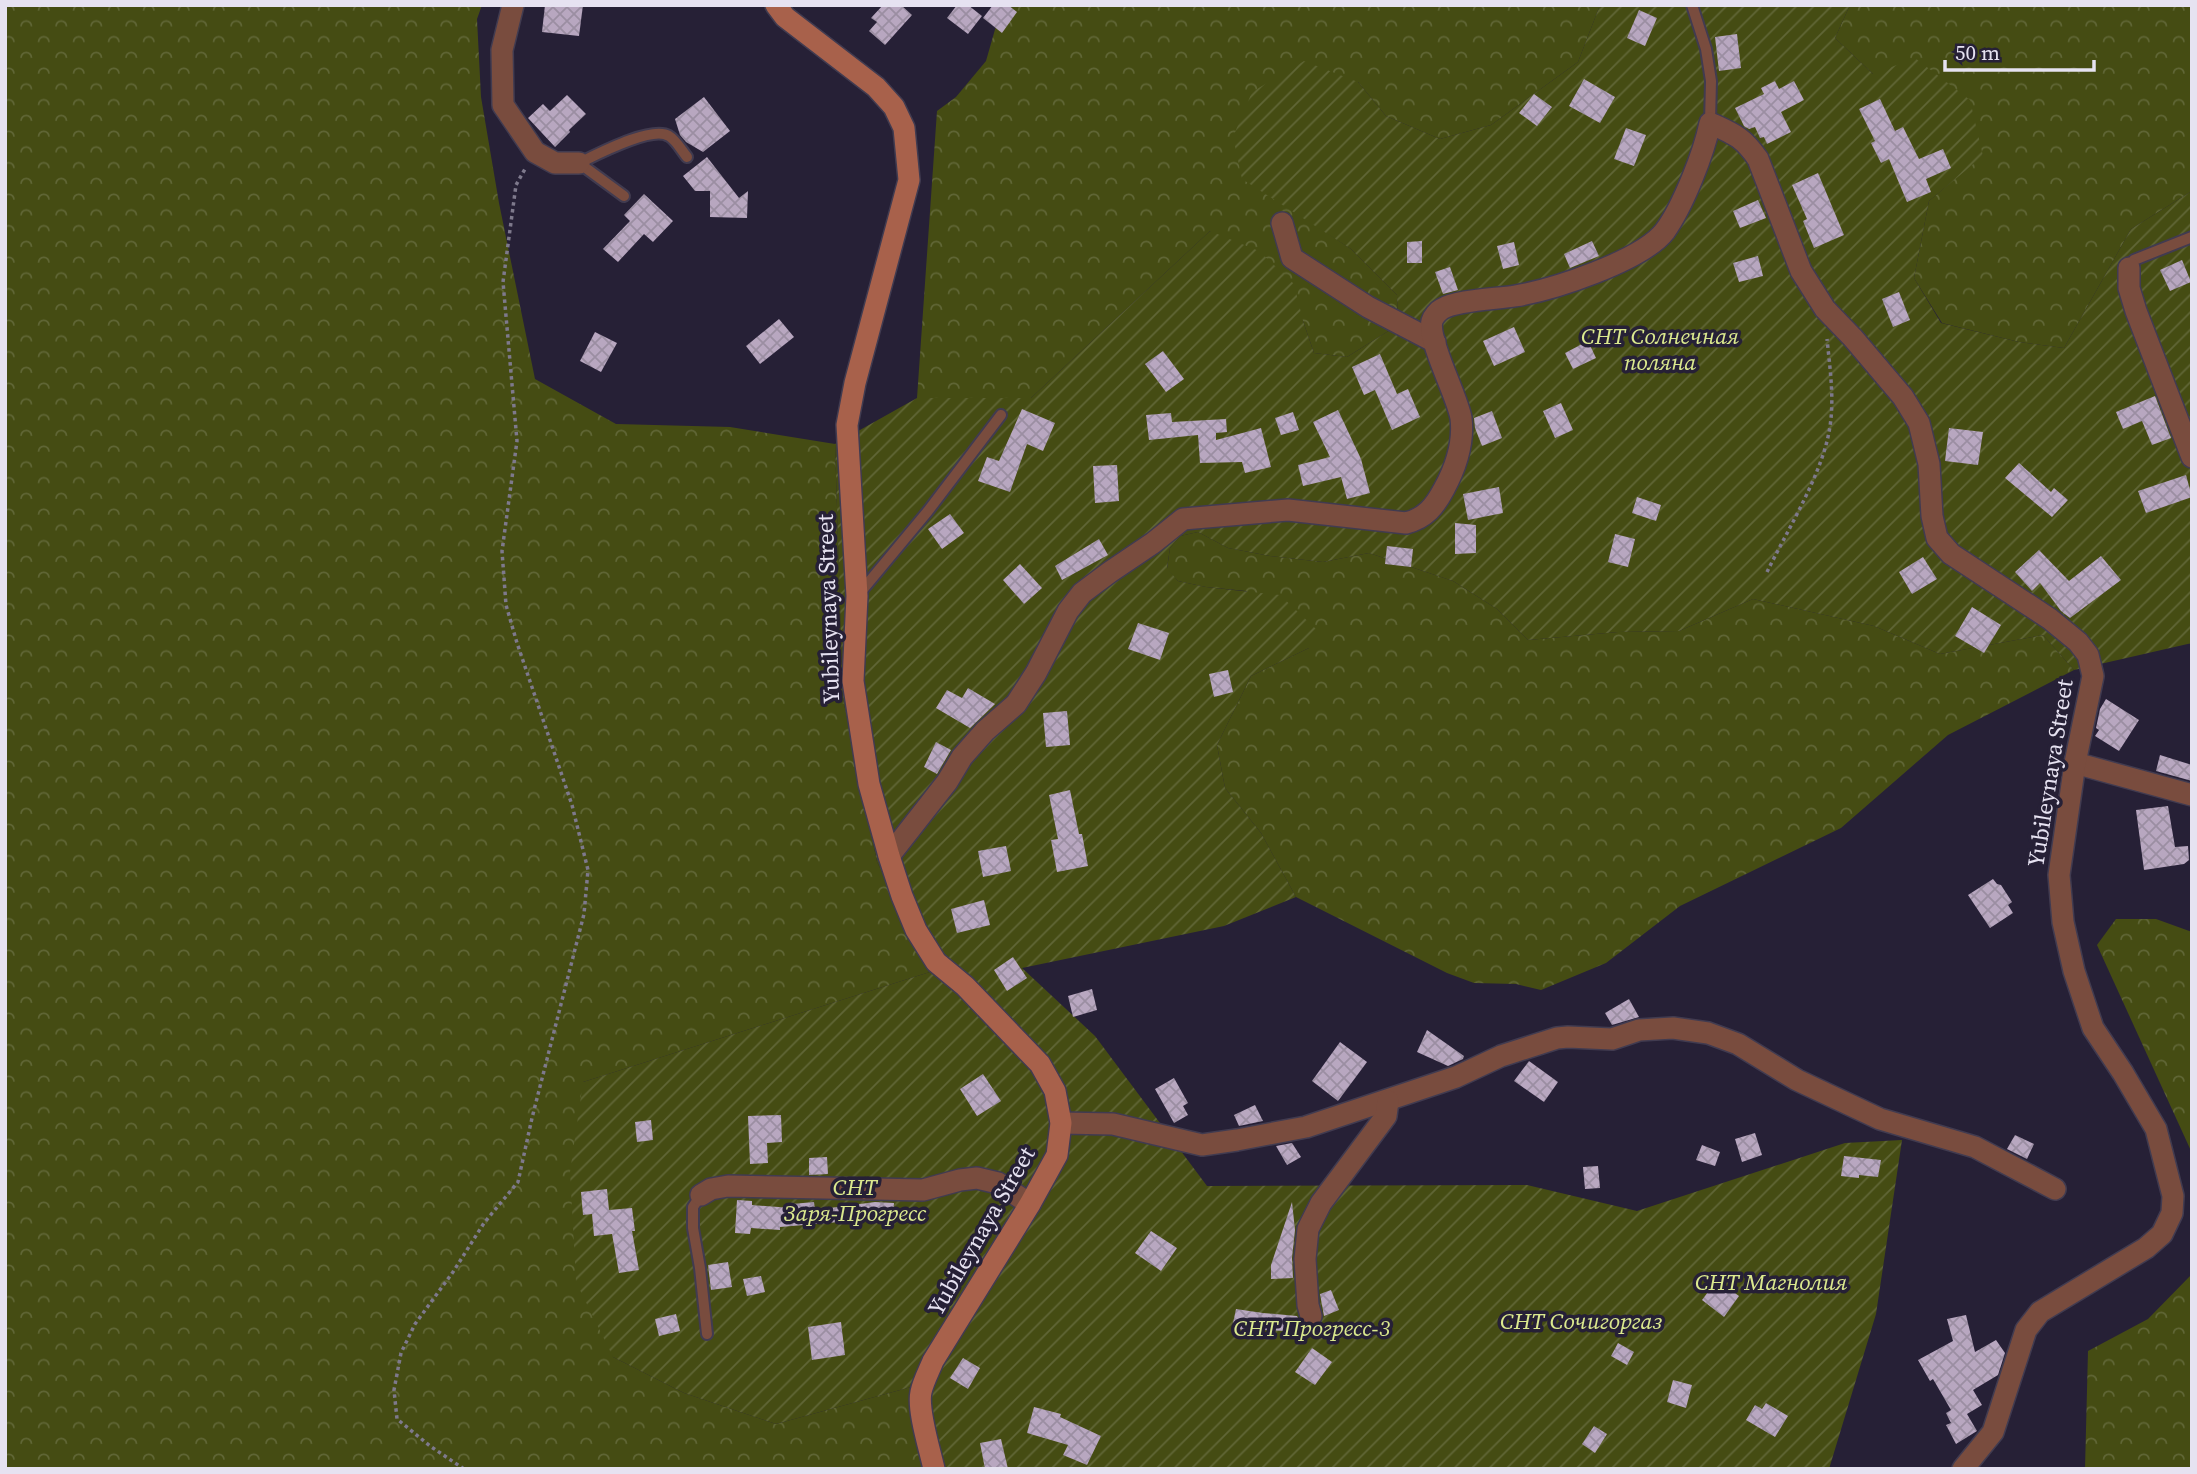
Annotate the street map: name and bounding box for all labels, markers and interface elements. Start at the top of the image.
scale bar [1945,28,2094,72]
text: 50 m [1955,38,2000,67]
park label: СНТ Солнечная поляна [1581,320,1739,378]
street label: Yubileynaya Street [809,513,847,704]
street label: Yubileynaya Street [2019,676,2081,869]
street label: Yubileynaya Street [920,1140,1043,1321]
park label: СНТ Заря-Прогресс [784,1171,927,1229]
park label: СНТ Магнолия [1695,1266,1847,1298]
park label: СНТ Сочигоргаз [1500,1305,1662,1337]
park label: СНТ Прогресс-3 [1234,1312,1390,1344]

